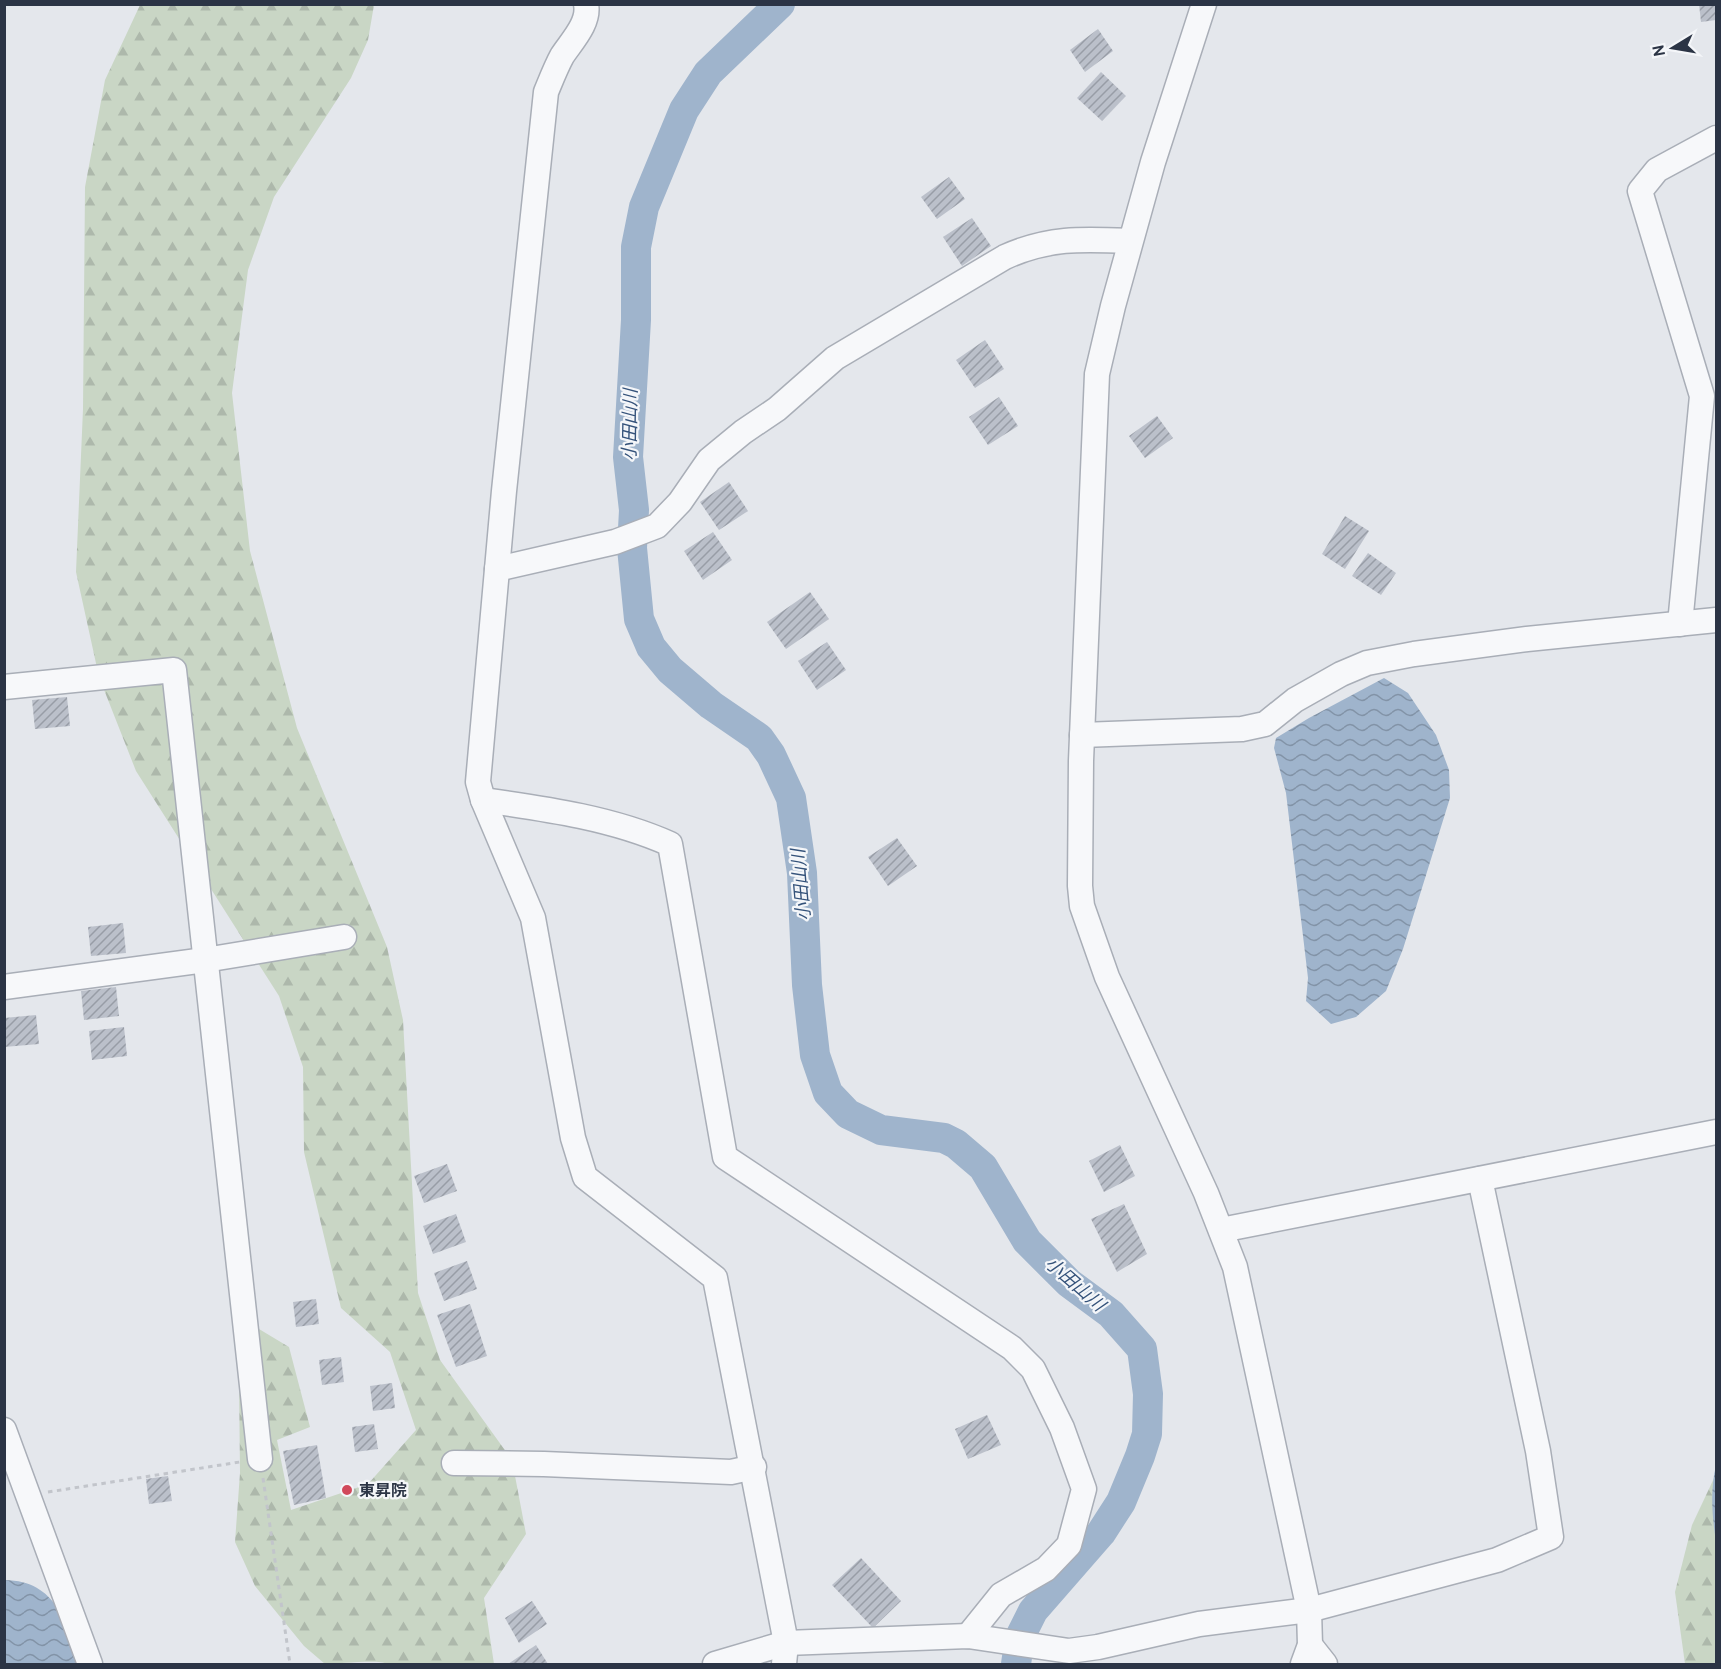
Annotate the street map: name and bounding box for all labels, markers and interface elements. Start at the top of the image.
north arrow [1643,18,1703,78]
text: N [1649,43,1671,58]
water label: 小田山川 [619,387,644,461]
water label: 小田山川 [788,846,817,922]
water label: 小田山川 [1039,1253,1110,1319]
place label: 東昇院 [359,1482,407,1502]
marker: 東昇院 [340,1483,354,1497]

